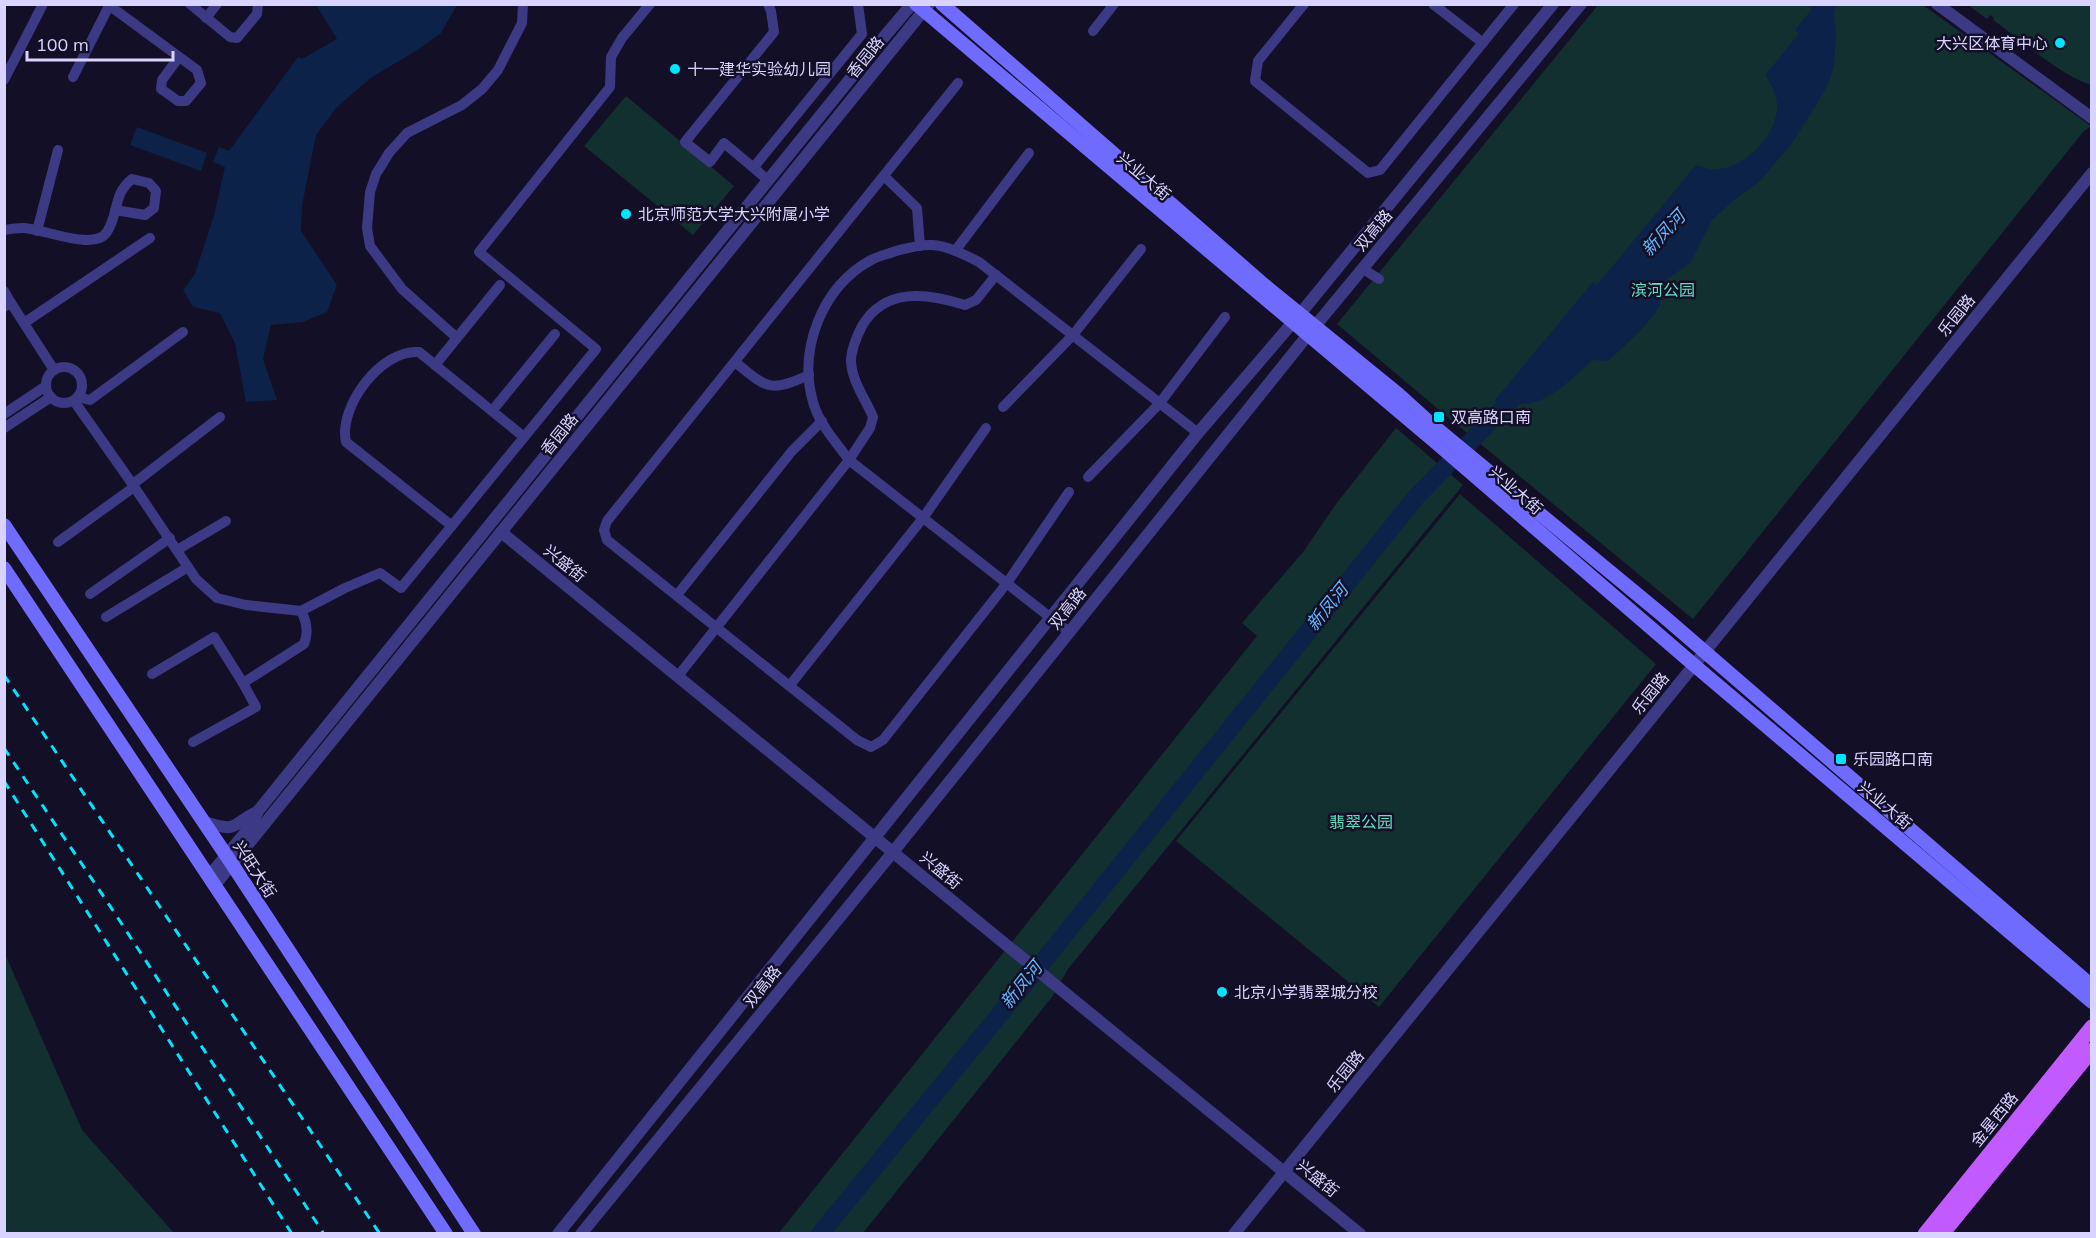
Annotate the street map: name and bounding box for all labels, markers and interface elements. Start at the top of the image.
scale bar [27,24,172,62]
street label: 香园路 [842,32,888,82]
text: 100 m [36,33,89,56]
place label: 大兴区体育中心 [1936,33,2048,53]
marker: 大兴区体育中心 [2053,36,2067,50]
place label: 十一建华实验幼儿园 [687,59,831,79]
marker: 十一建华实验幼儿园 [668,62,682,76]
street label: 兴业大街 [1113,148,1175,204]
water label: 新凤河 [1636,203,1692,261]
place label: 北京师范大学大兴附属小学 [638,204,830,224]
street label: 双高路 [1350,205,1396,255]
marker: 北京师范大学大兴附属小学 [619,207,633,221]
park label: 滨河公园 [1631,280,1695,300]
street label: 乐园路 [1933,290,1979,340]
place label: 双高路口南 [1451,407,1531,427]
street label: 香园路 [536,409,582,459]
marker: 双高路口南 [1432,410,1446,424]
street label: 兴业大街 [1485,461,1547,519]
street label: 兴盛街 [540,540,590,586]
water label: 新凤河 [1301,576,1355,635]
street label: 双高路 [1044,583,1090,633]
street label: 乐园路 [1627,668,1673,718]
place label: 乐园路口南 [1853,749,1933,769]
marker: 乐园路口南 [1834,752,1848,766]
street label: 兴业大街 [1854,777,1916,833]
park label: 翡翠公园 [1329,812,1393,832]
street label: 兴旺大街 [229,837,281,901]
street label: 兴盛街 [916,847,966,893]
water label: 新凤河 [995,954,1049,1013]
street label: 双高路 [739,961,785,1011]
place label: 北京小学翡翠城分校 [1234,982,1378,1002]
marker: 北京小学翡翠城分校 [1215,985,1229,999]
street label: 乐园路 [1322,1046,1368,1096]
street label: 金星西路 [1966,1088,2022,1150]
street label: 兴盛街 [1293,1155,1343,1201]

